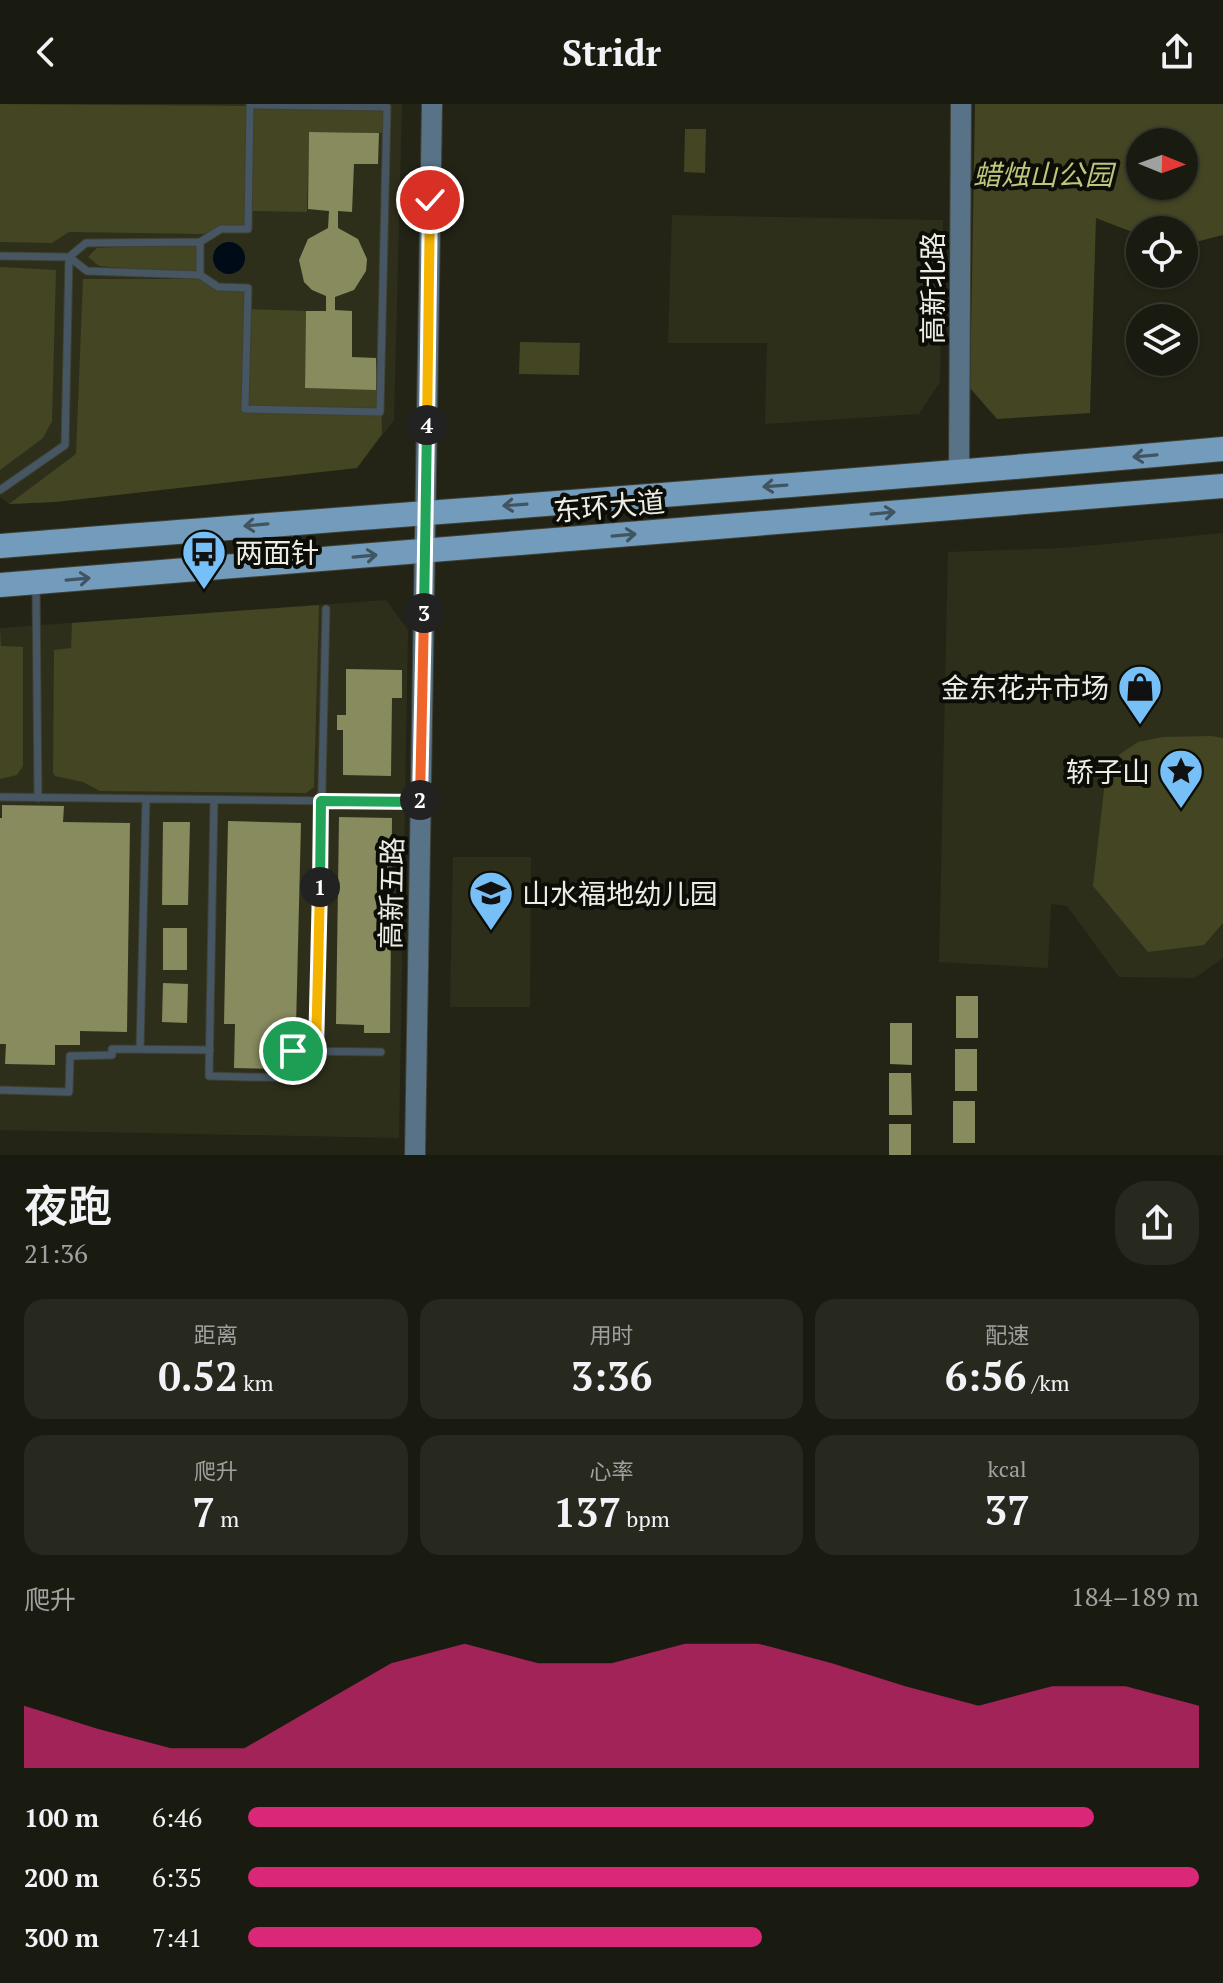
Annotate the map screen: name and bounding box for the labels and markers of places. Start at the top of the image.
pin [396,166,464,234]
pin: 4 [407,405,447,445]
bus stop icon: 两面针 [180,528,228,591]
place label: 两面针 [235,534,319,571]
pin: 3 [404,593,444,633]
shop icon: 金东花卉市场 [1116,663,1164,726]
place label: 金东花卉市场 [941,669,1109,706]
place icon: 轿子山 [1157,747,1205,810]
place label: 轿子山 [1066,753,1150,790]
pin: 2 [400,780,440,820]
pin: 1 [300,867,340,907]
school or university icon: 山水福地幼儿园 [467,869,515,932]
place label: 山水福地幼儿园 [522,875,718,912]
pin [259,1017,327,1085]

